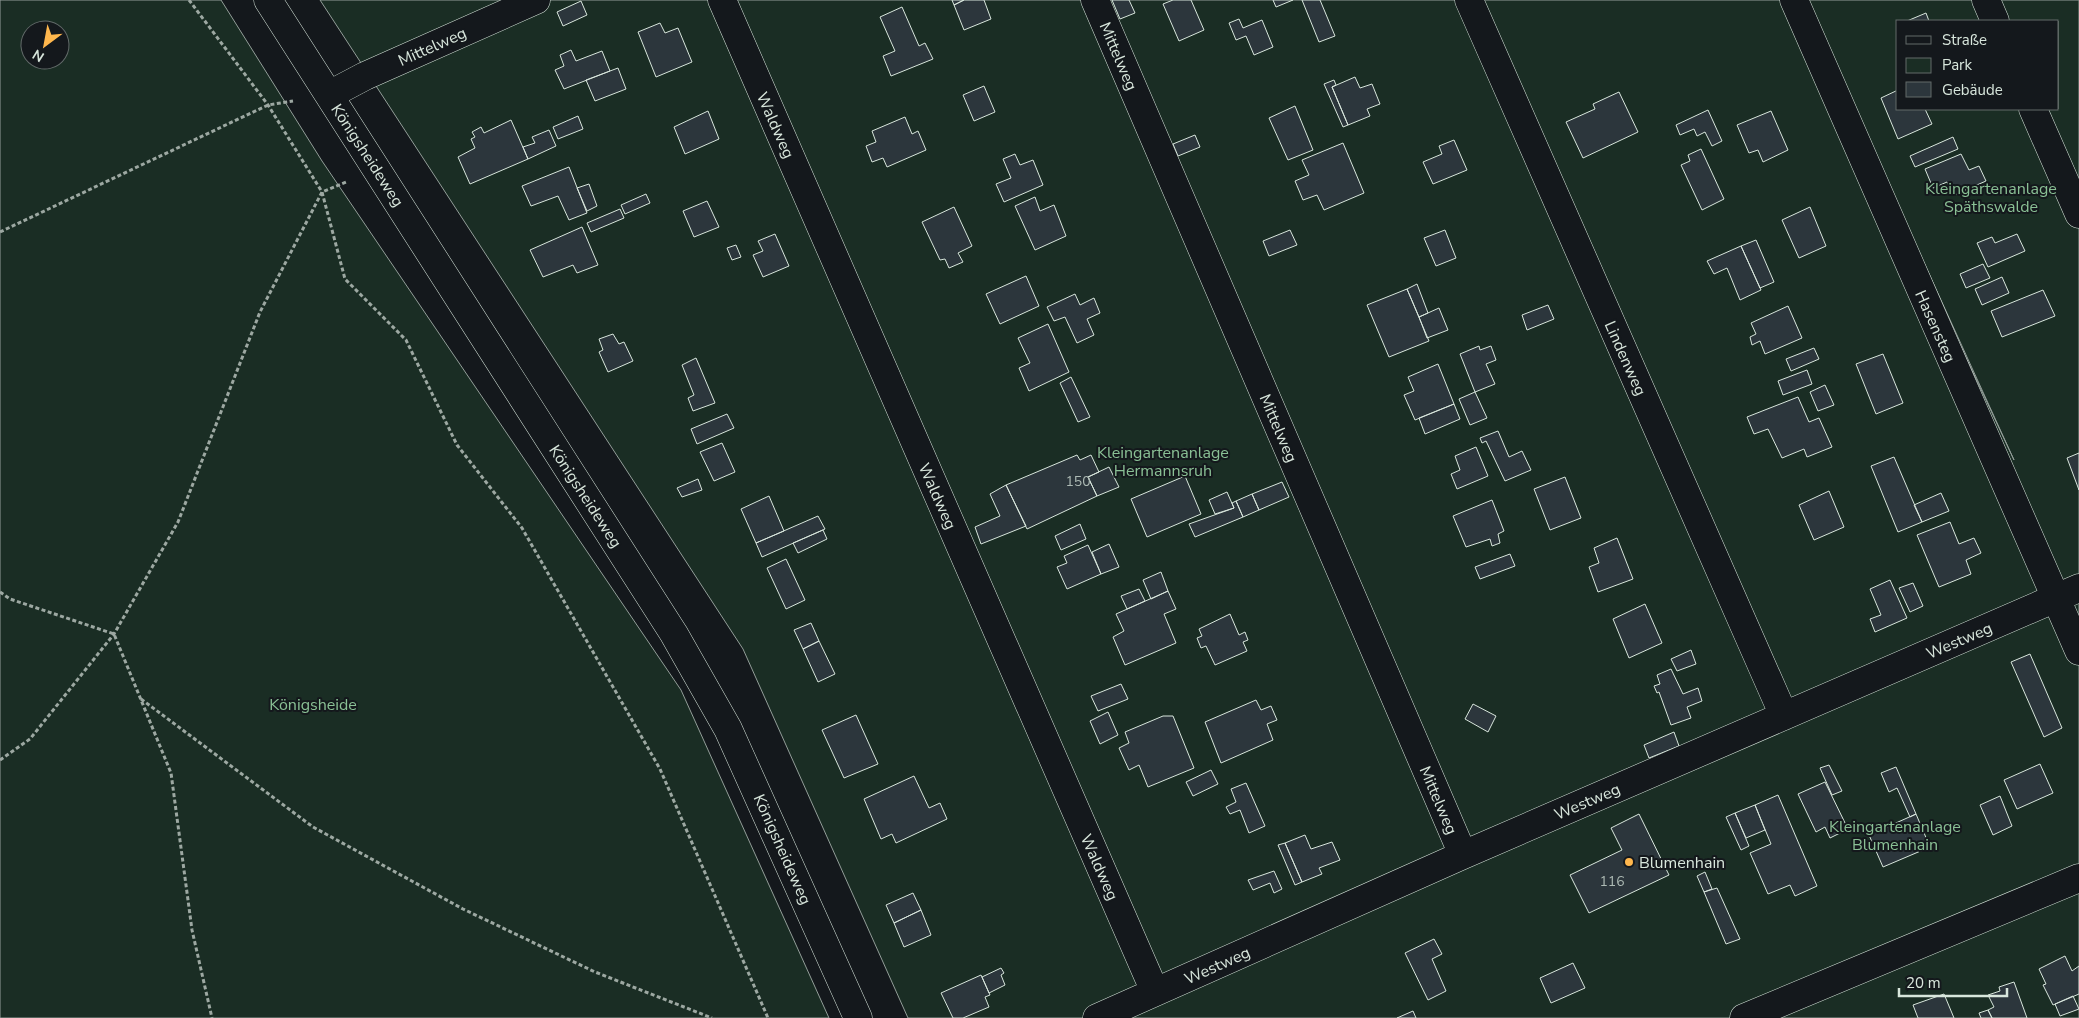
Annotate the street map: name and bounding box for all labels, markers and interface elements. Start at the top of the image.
street label: Mittelweg [1094,19,1142,94]
north arrow [20,20,70,70]
legend [1896,20,2059,110]
street label: Mittelweg [395,22,470,72]
text: Straße [1942,30,1987,50]
text: N [29,45,48,66]
text: Park [1942,55,1972,75]
text: Gebäude [1942,80,2003,100]
street label: Waldweg [751,89,799,162]
street label: Königsheideweg [326,100,409,211]
park label: Kleingartenanlage Späthswalde [1925,178,2057,218]
street label: Hasensteg [1909,287,1961,366]
street label: Lindenweg [1599,318,1651,399]
street label: Mittelweg [1254,391,1302,466]
street label: Königsheideweg [544,441,627,552]
park label: Kleingartenanlage Hermannsruh [1097,442,1229,482]
street label: Waldweg [913,460,961,533]
house number: 150 [1065,472,1091,491]
street label: Westweg [1923,617,1996,665]
park label: Königsheide [269,694,357,716]
street label: Mittelweg [1414,763,1462,838]
street label: Westweg [1551,778,1624,826]
street label: Königsheideweg [748,791,816,908]
park label: Kleingartenanlage Blumenhain [1829,816,1961,856]
street label: Waldweg [1075,831,1123,904]
place label: Blumenhain [1639,852,1725,874]
marker: Blumenhain [1623,856,1635,868]
house number: 116 [1599,872,1625,891]
street label: Westweg [1181,942,1254,990]
scale bar [1899,966,2006,998]
text: 20 m [1906,973,1941,993]

